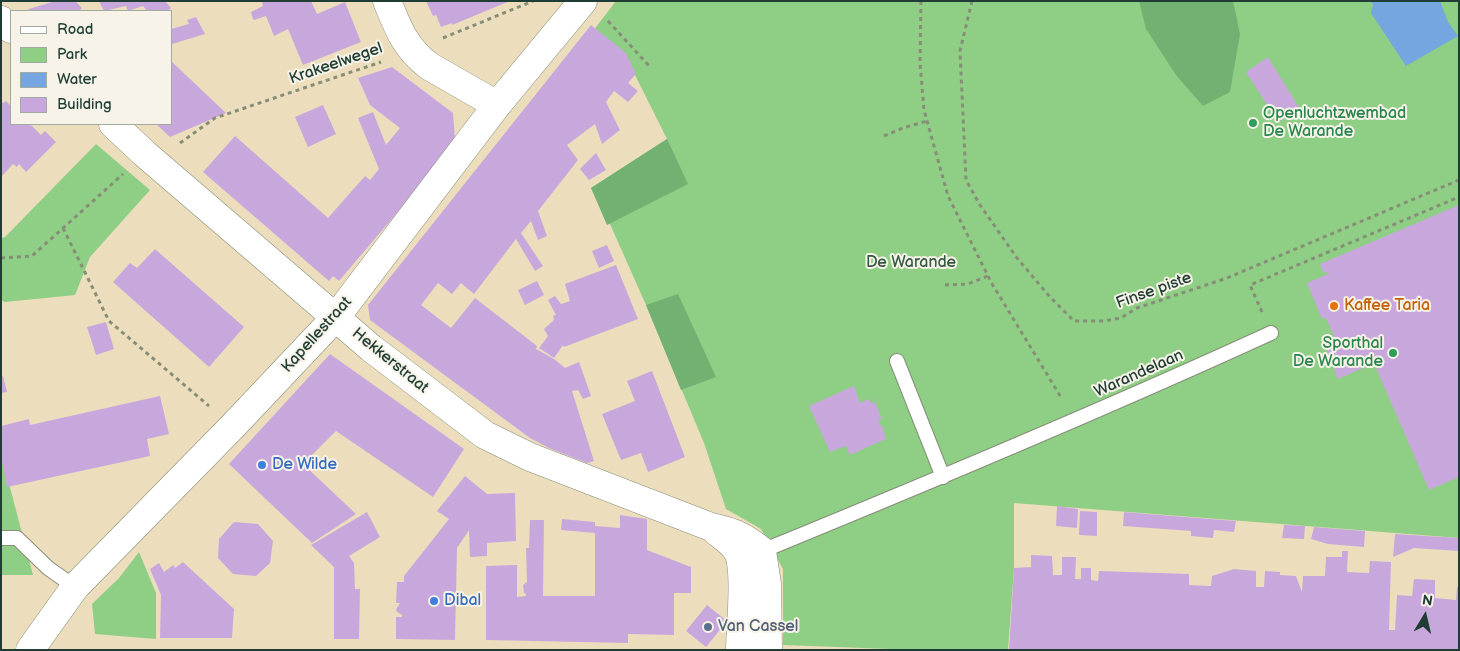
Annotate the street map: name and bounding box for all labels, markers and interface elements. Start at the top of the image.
legend [10,10,172,125]
text: Road [57,20,93,39]
street label: Krakeelwegel [287,39,385,89]
text: Park [57,45,87,64]
text: Water [57,70,97,89]
text: Building [57,95,112,114]
place label: Openluchtzwembad De Warande [1263,104,1406,142]
marker: Openluchtzwembad De Warande [1247,117,1259,129]
park label: De Warande [866,253,956,273]
street label: Finse piste [1114,268,1194,314]
street label: Kapellestraat [278,293,356,377]
place label: Kaffee Taria [1344,296,1430,316]
marker: Kaffee Taria [1328,300,1340,312]
street label: Hekkerstraat [348,324,432,398]
place label: Sporthal De Warande [1293,334,1383,372]
street label: Warandelaan [1091,346,1187,402]
marker: Sporthal De Warande [1387,347,1399,359]
place label: De Wilde [272,455,337,475]
marker: De Wilde [256,459,268,471]
place label: Dibal [444,591,481,611]
north arrow [1400,591,1450,641]
text: N [1421,591,1434,610]
marker: Dibal [428,595,440,607]
place label: Van Cassel [718,617,798,637]
marker: Van Cassel [702,621,714,633]

